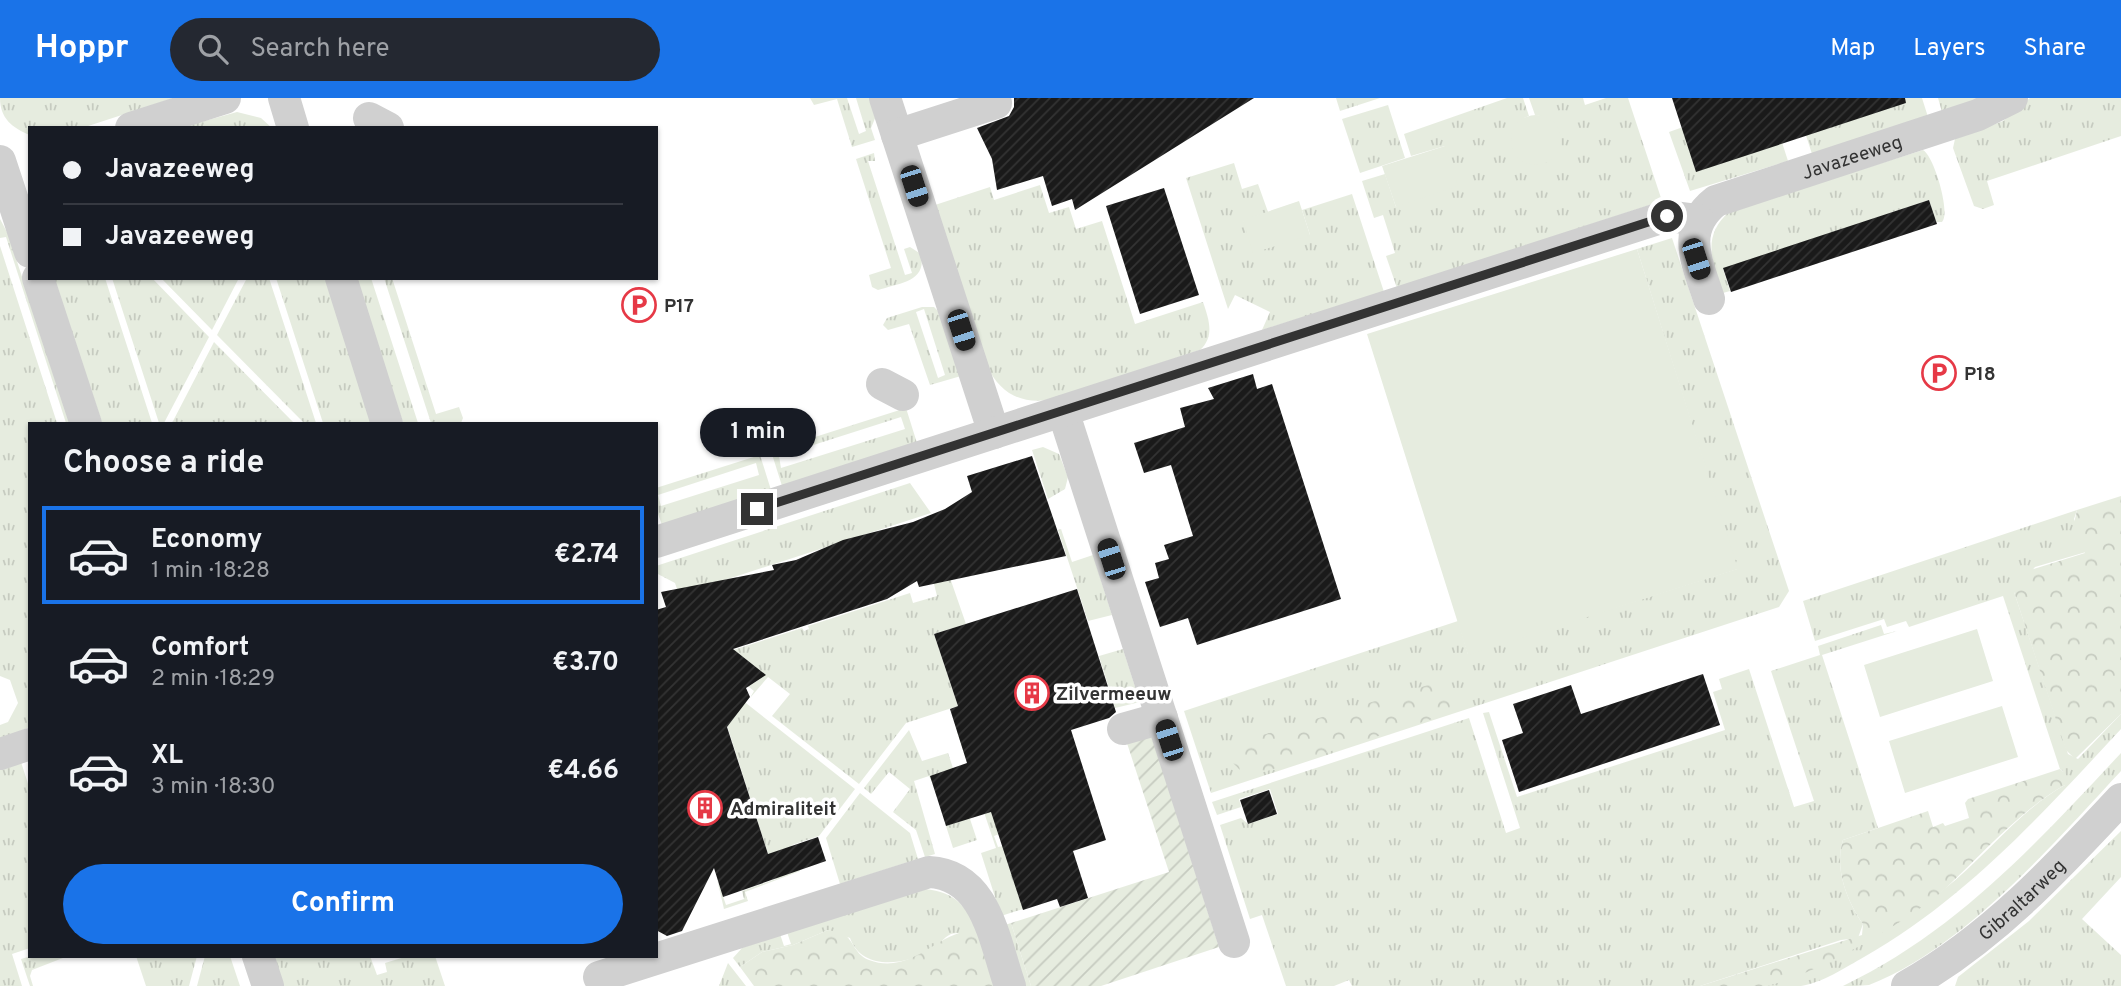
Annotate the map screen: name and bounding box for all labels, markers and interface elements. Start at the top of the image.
search box [170,18,660,81]
text: Hoppr [35,28,128,70]
icon: search [194,30,232,68]
text: Search here [250,33,389,66]
text: Map [1830,34,1875,64]
text: Layers [1913,34,1985,64]
text: Share [2023,34,2086,64]
street label: Javazeeweg [1799,131,1906,186]
text: Javazeeweg [105,154,255,187]
car [898,163,931,209]
route start [1651,200,1683,232]
text: Javazeeweg [105,221,255,254]
car [1680,236,1713,282]
parking icon: P17 [620,286,658,324]
place label: P17 [664,295,694,319]
car [945,307,978,353]
parking icon: P18 [1920,354,1958,392]
place label: P18 [1964,363,1996,387]
callout: 1 min [699,408,815,456]
text: 1 min [730,418,786,447]
text: Choose a ride [63,444,264,484]
route end [741,493,773,525]
icon: car [67,524,130,587]
text: Economy [151,524,262,557]
car [1095,536,1128,582]
text: €2.74 [554,539,619,572]
text: 1 min · 18:28 [151,557,270,586]
icon: car [67,632,130,695]
text: Comfort [151,632,249,665]
text: €3.70 [552,647,619,680]
text: 2 min · 18:29 [151,665,275,694]
building icon: Zilvermeeuw [1013,674,1051,712]
place label: Zilvermeeuw [1056,683,1171,707]
car [1153,717,1186,763]
icon: car [67,740,130,803]
text: XL [151,740,183,773]
text: €4.66 [548,755,619,788]
text: 3 min · 18:30 [151,773,276,802]
building icon: Admiraliteit [686,789,724,827]
place label: Admiraliteit [730,798,836,822]
street label: Gibraltarweg [1974,855,2072,947]
button: Confirm [63,864,623,944]

